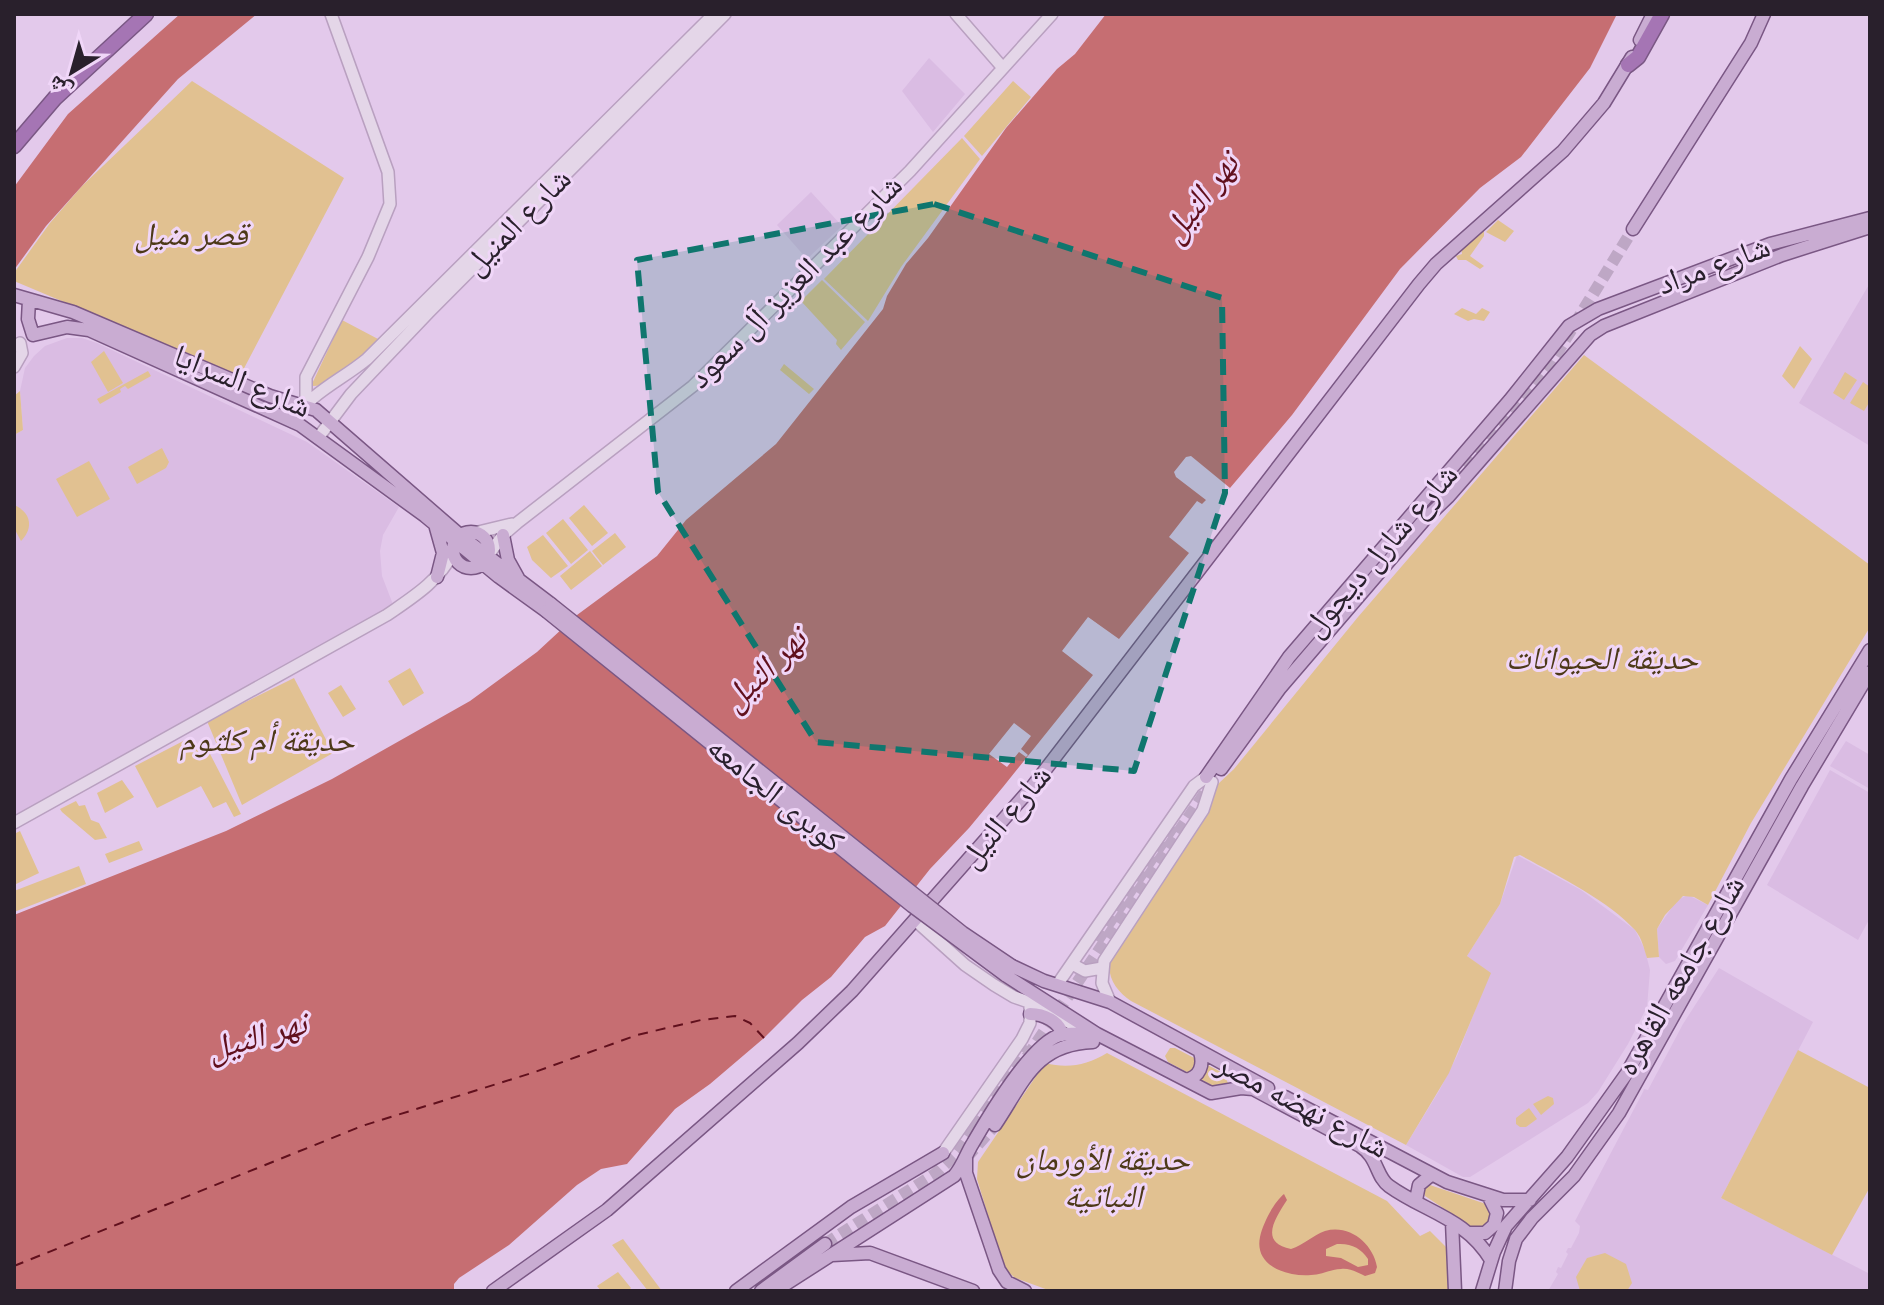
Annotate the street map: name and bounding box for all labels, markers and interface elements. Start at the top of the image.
north arrow [32,32,112,112]
text: ش [42,67,80,107]
water label: نهر النيل [1149,138,1256,254]
street label: شارع المنيل [453,157,583,287]
street label: شارع عبد العزيز آل سعود [677,163,915,401]
park label: قصر منيل [134,211,252,260]
street label: شارع مراد [1651,223,1777,309]
street label: شارع السرايا [166,332,318,432]
street label: شارع شارل ديجول [1291,453,1471,649]
water label: نهر النيل [710,613,823,724]
park label: حديقة الحيوانات [1506,635,1699,684]
park label: حديقة أم كلثوم [179,717,355,766]
street label: كوبرى الجامعه [696,724,854,866]
street label: شارع النيل [948,754,1064,880]
street label: شارع جامعه القاهره [1604,866,1758,1086]
water label: نهر النيل [201,997,318,1076]
street label: شارع نهضه مصر [1206,1039,1397,1172]
park label: حديقة الأورمان النباتية [1016,1136,1191,1222]

